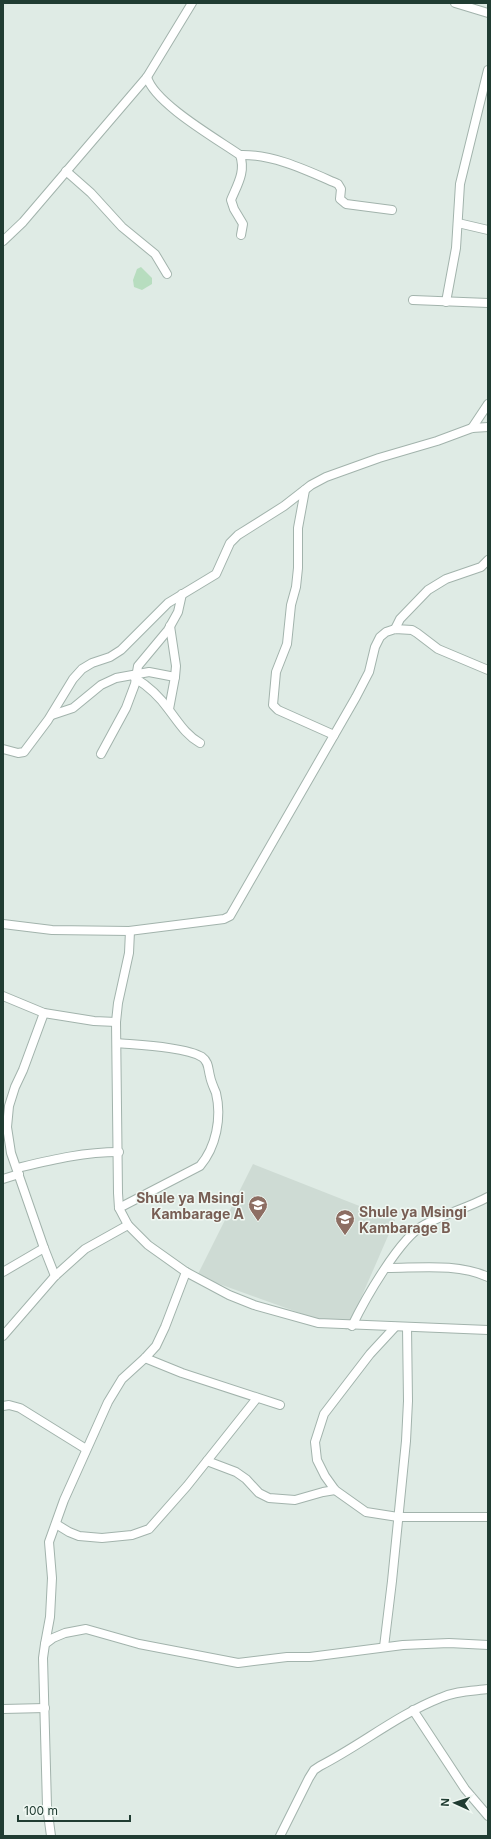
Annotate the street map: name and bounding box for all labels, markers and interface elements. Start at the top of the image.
place label: Shule ya Msingi Kambarage A [136,1189,245,1222]
school or university icon: Shule ya Msingi Kambarage A [247,1194,269,1222]
place label: Shule ya Msingi Kambarage B [359,1203,467,1236]
school or university icon: Shule ya Msingi Kambarage B [334,1208,356,1236]
north arrow [435,1783,475,1823]
scale bar [18,1797,130,1823]
text: N [438,1798,452,1807]
text: 100 m [24,1803,58,1818]

